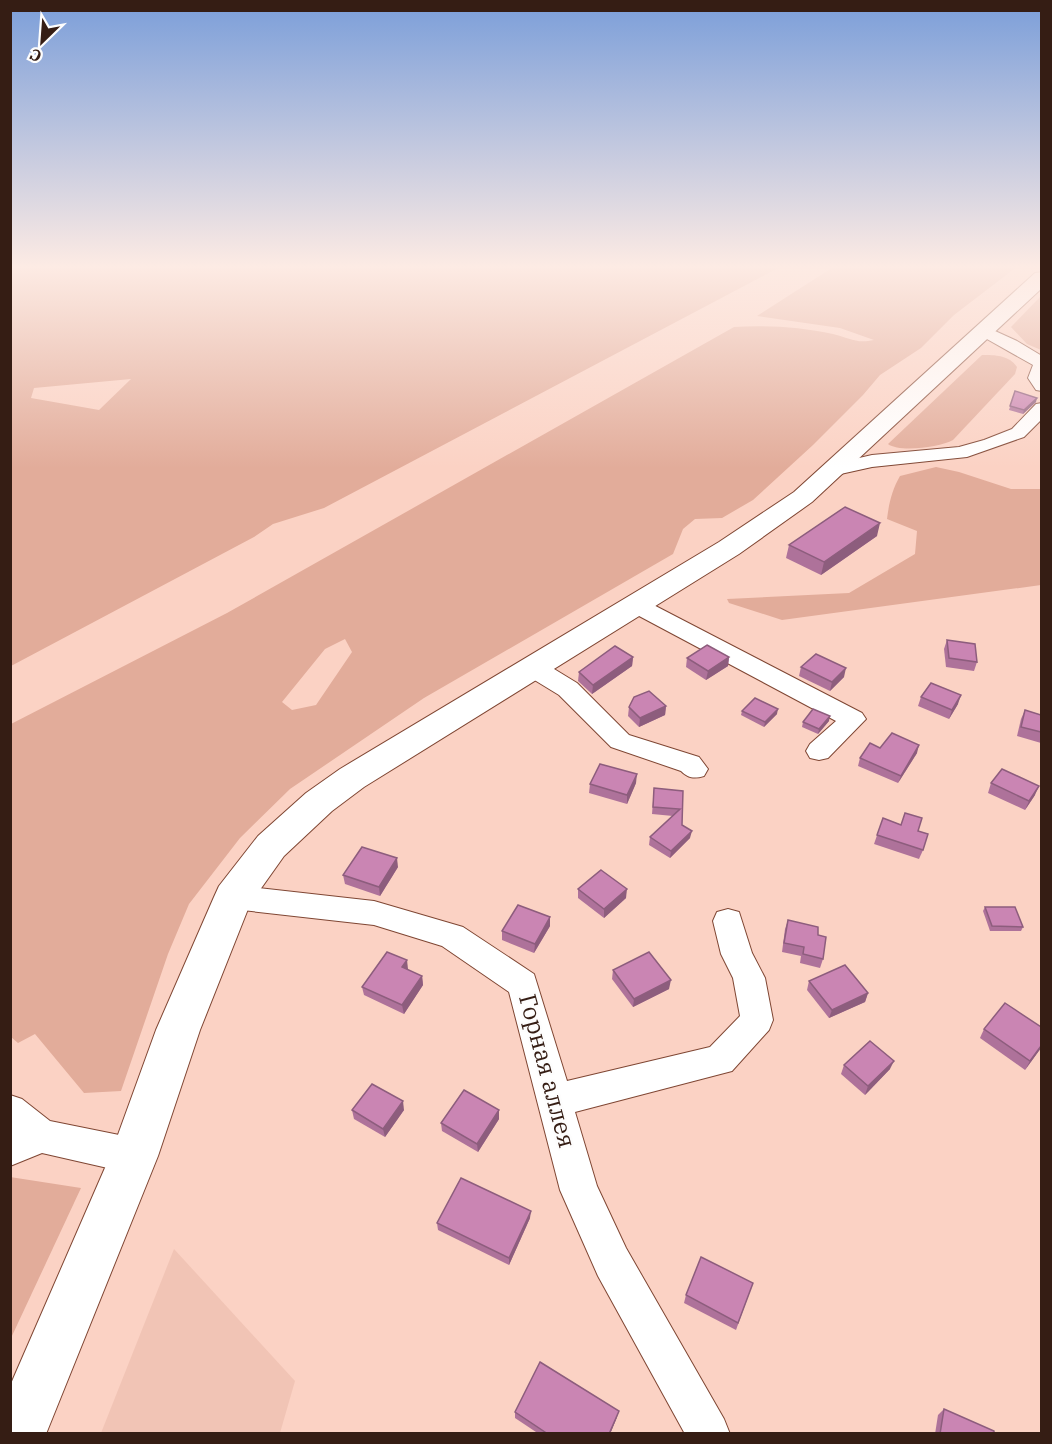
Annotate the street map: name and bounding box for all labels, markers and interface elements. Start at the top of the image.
north arrow [12,12,72,72]
text: С [27,44,45,67]
street label: Горная аллея [512,990,584,1151]

